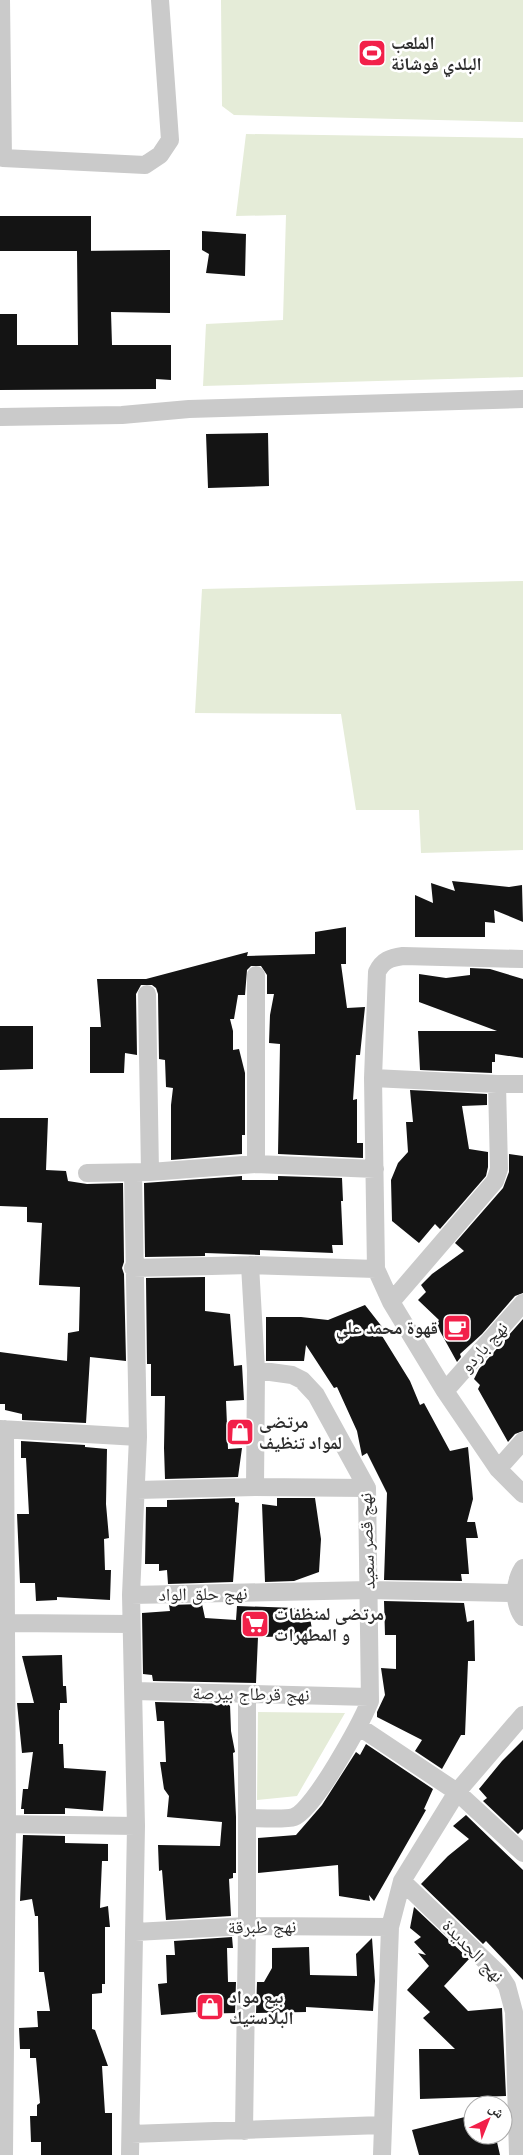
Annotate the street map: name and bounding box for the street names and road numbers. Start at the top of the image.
street label: نهج باردو [455,1316,513,1378]
street label: نهج قصر سعيد [353,1492,381,1590]
street label: نهج حلق الواد [158,1581,248,1607]
street label: نهج قرطاج بيرصة [192,1681,310,1707]
street label: نهج طبرقة [227,1914,297,1940]
street label: نهج الجديدة [437,1914,509,1988]

